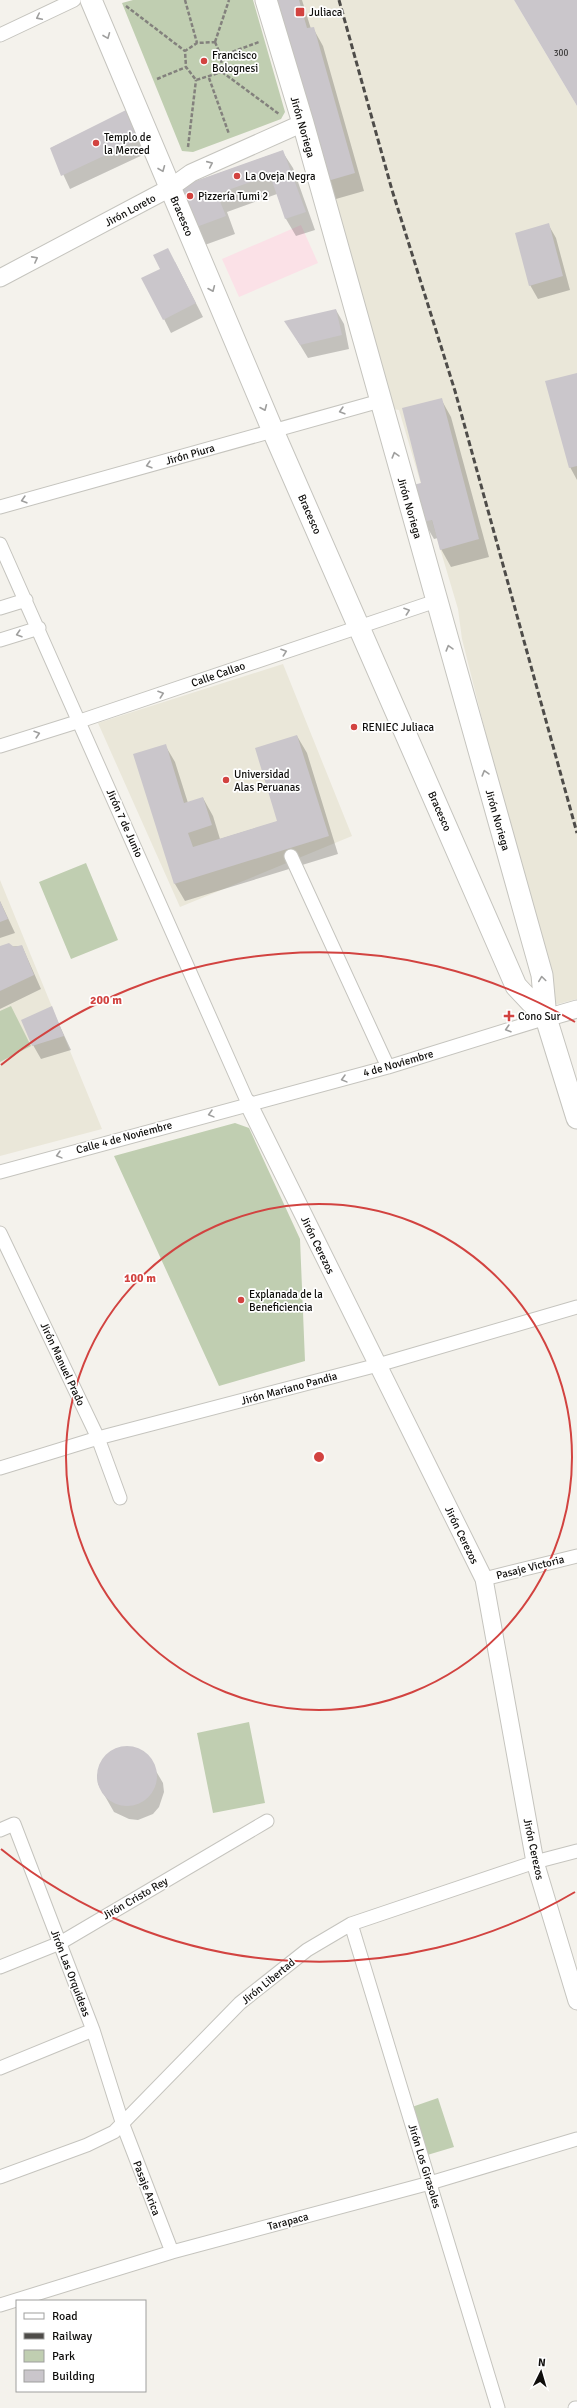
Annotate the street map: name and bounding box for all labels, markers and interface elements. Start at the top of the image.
marker: Juliaca [294,6,306,18]
place label: Juliaca [309,6,343,19]
one-way arrow [35,12,43,20]
one-way arrow [102,32,110,39]
house number: 300 [554,48,568,59]
place label: Francisco Bolognesi [212,49,258,75]
marker: Francisco Bolognesi [199,56,209,66]
street label: Jirón Noriega [288,95,318,160]
place label: Templo de la Merced [104,131,151,157]
marker: Templo de la Merced [91,138,101,148]
one-way arrow [206,161,213,169]
one-way arrow [157,165,165,172]
place label: La Oveja Negra [245,170,316,183]
marker: La Oveja Negra [232,171,242,181]
place label: Pizzería Tumi 2 [198,190,268,203]
street label: Jirón Loreto [103,191,158,229]
marker: Pizzería Tumi 2 [185,191,195,201]
street label: Bracesco [167,194,196,238]
one-way arrow [30,257,38,264]
one-way arrow [208,285,216,292]
one-way arrow [259,405,267,412]
one-way arrow [339,406,346,415]
street label: Jirón Piura [164,441,217,468]
one-way arrow [391,452,400,459]
one-way arrow [146,460,153,469]
street label: Jirón Noriega [395,476,425,541]
street label: Bracesco [295,492,324,536]
one-way arrow [21,495,28,504]
one-way arrow [404,607,411,615]
one-way arrow [16,629,23,638]
one-way arrow [445,644,454,651]
one-way arrow [280,649,287,657]
street label: Calle Callao [190,659,247,690]
one-way arrow [157,690,164,699]
place label: RENIEC Juliaca [362,721,435,734]
marker: RENIEC Juliaca [349,722,359,732]
one-way arrow [34,730,41,739]
place label: Universidad Alas Peruanas [234,768,300,794]
one-way arrow [481,769,489,776]
marker: Universidad Alas Peruanas [221,775,231,785]
street label: Jirón 7 de Junio [104,787,146,860]
street label: Jirón Noriega [483,788,513,853]
street label: Bracesco [425,789,454,833]
one-way arrow [538,976,547,982]
text: 200 m [90,993,122,1008]
marker: Cono Sur [503,1010,515,1022]
place label: Cono Sur [518,1010,561,1023]
one-way arrow [505,1024,512,1033]
street label: 4 de Noviembre [362,1047,435,1080]
one-way arrow [340,1074,347,1082]
one-way arrow [208,1109,214,1117]
street label: Calle 4 de Noviembre [75,1118,174,1157]
one-way arrow [55,1151,62,1159]
street label: Jirón Cerezos [298,1214,337,1276]
text: 100 m [124,1271,156,1286]
place label: Explanada de la Beneficiencia [249,1288,323,1314]
marker: Explanada de la Beneficiencia [236,1295,246,1305]
street label: Jirón Manuel Prado [38,1320,88,1408]
street label: Jirón Mariano Pandia [240,1369,339,1408]
centre of rings [312,1450,326,1464]
street label: Jirón Cerezos [442,1504,481,1566]
street label: Pasaje Victoria [495,1553,566,1582]
street label: Jirón Cerezos [521,1817,546,1881]
street label: Jirón Cristo Rey [100,1874,171,1922]
street label: Jirón Las Orquideas [48,1928,93,2019]
street label: Jirón Libertad [239,1956,298,2007]
street label: Jirón Los Girasoles [405,2122,444,2210]
street label: Pasaje Arica [130,2159,163,2218]
street label: Tarapaca [266,2210,310,2233]
legend [16,2300,146,2392]
text: Road [52,2309,78,2324]
text: Railway [52,2329,92,2344]
text: Park [52,2349,75,2364]
north arrow [521,2352,561,2392]
text: N [537,2356,546,2369]
text: Building [52,2369,95,2384]

